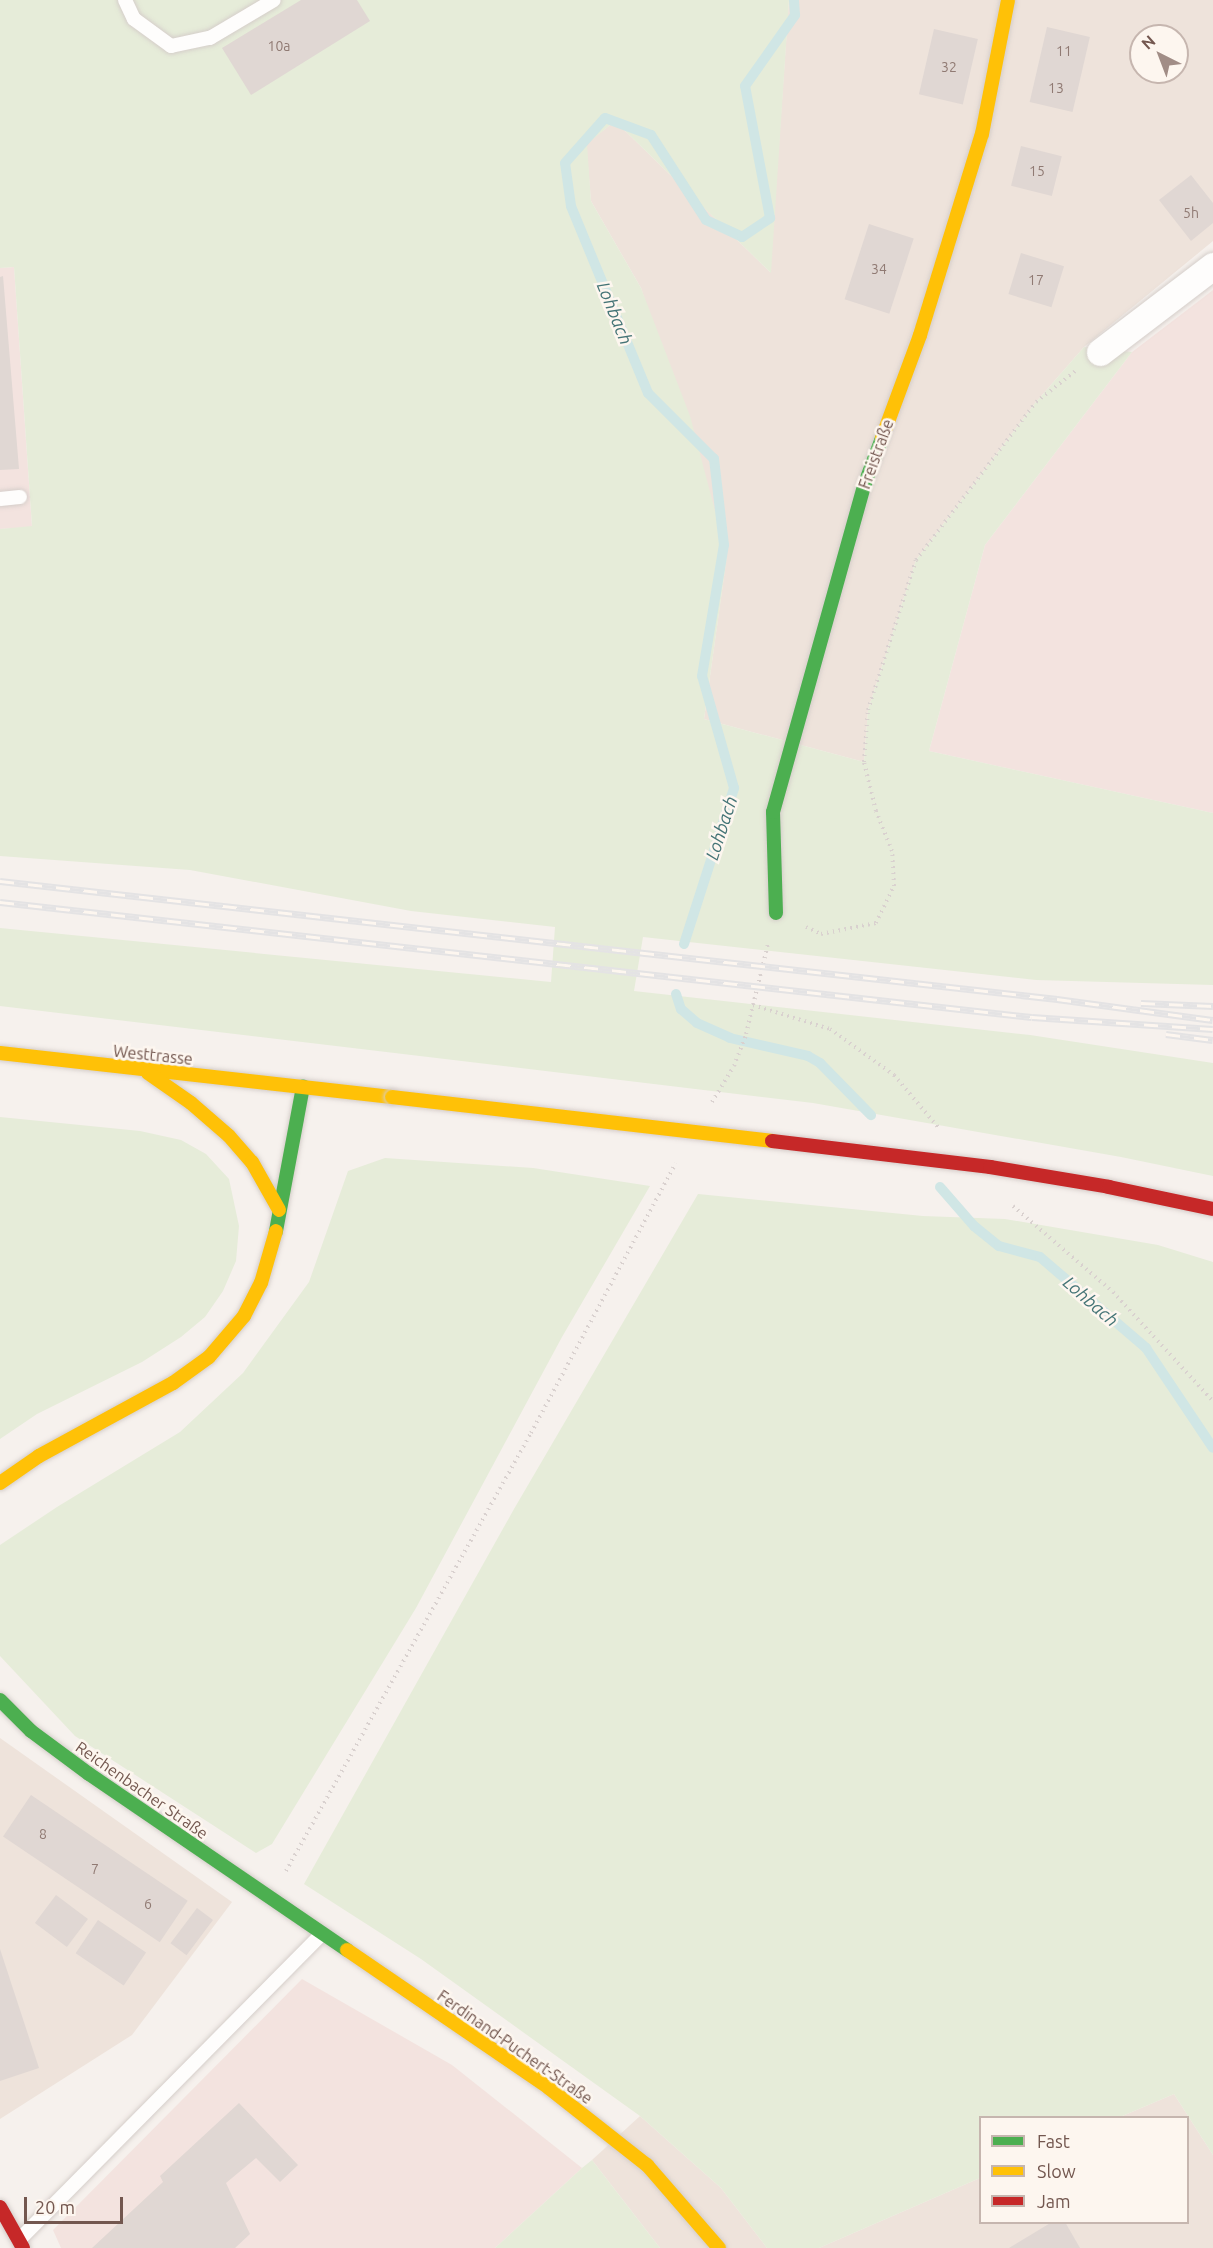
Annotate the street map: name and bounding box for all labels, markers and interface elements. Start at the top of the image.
north arrow [1129,24,1189,84]
text: N [1138,31,1159,53]
house number: 10a [268,38,290,54]
house number: 11 [1056,43,1072,59]
house number: 32 [941,59,957,75]
house number: 13 [1048,80,1064,96]
house number: 15 [1029,163,1045,179]
house number: 5h [1183,205,1199,221]
house number: 34 [871,261,887,277]
house number: 17 [1028,272,1044,288]
water label: Lohbach [593,278,637,348]
street label: Freistraße [855,416,897,492]
water label: Lohbach [701,793,741,863]
street label: Westtrasse [112,1041,194,1069]
water label: Lohbach [1059,1271,1123,1331]
street label: Reichenbacher Straße [72,1737,212,1843]
house number: 8 [39,1826,47,1842]
house number: 7 [91,1861,99,1877]
house number: 6 [144,1896,152,1912]
street label: Ferdinand-Puchert-Straße [434,1986,596,2108]
legend [979,2116,1189,2224]
text: Fast [1037,2131,1070,2151]
text: Slow [1037,2161,1076,2181]
scale bar [27,2185,126,2223]
text: Jam [1037,2191,1071,2211]
text: 20 m [35,2197,75,2217]

